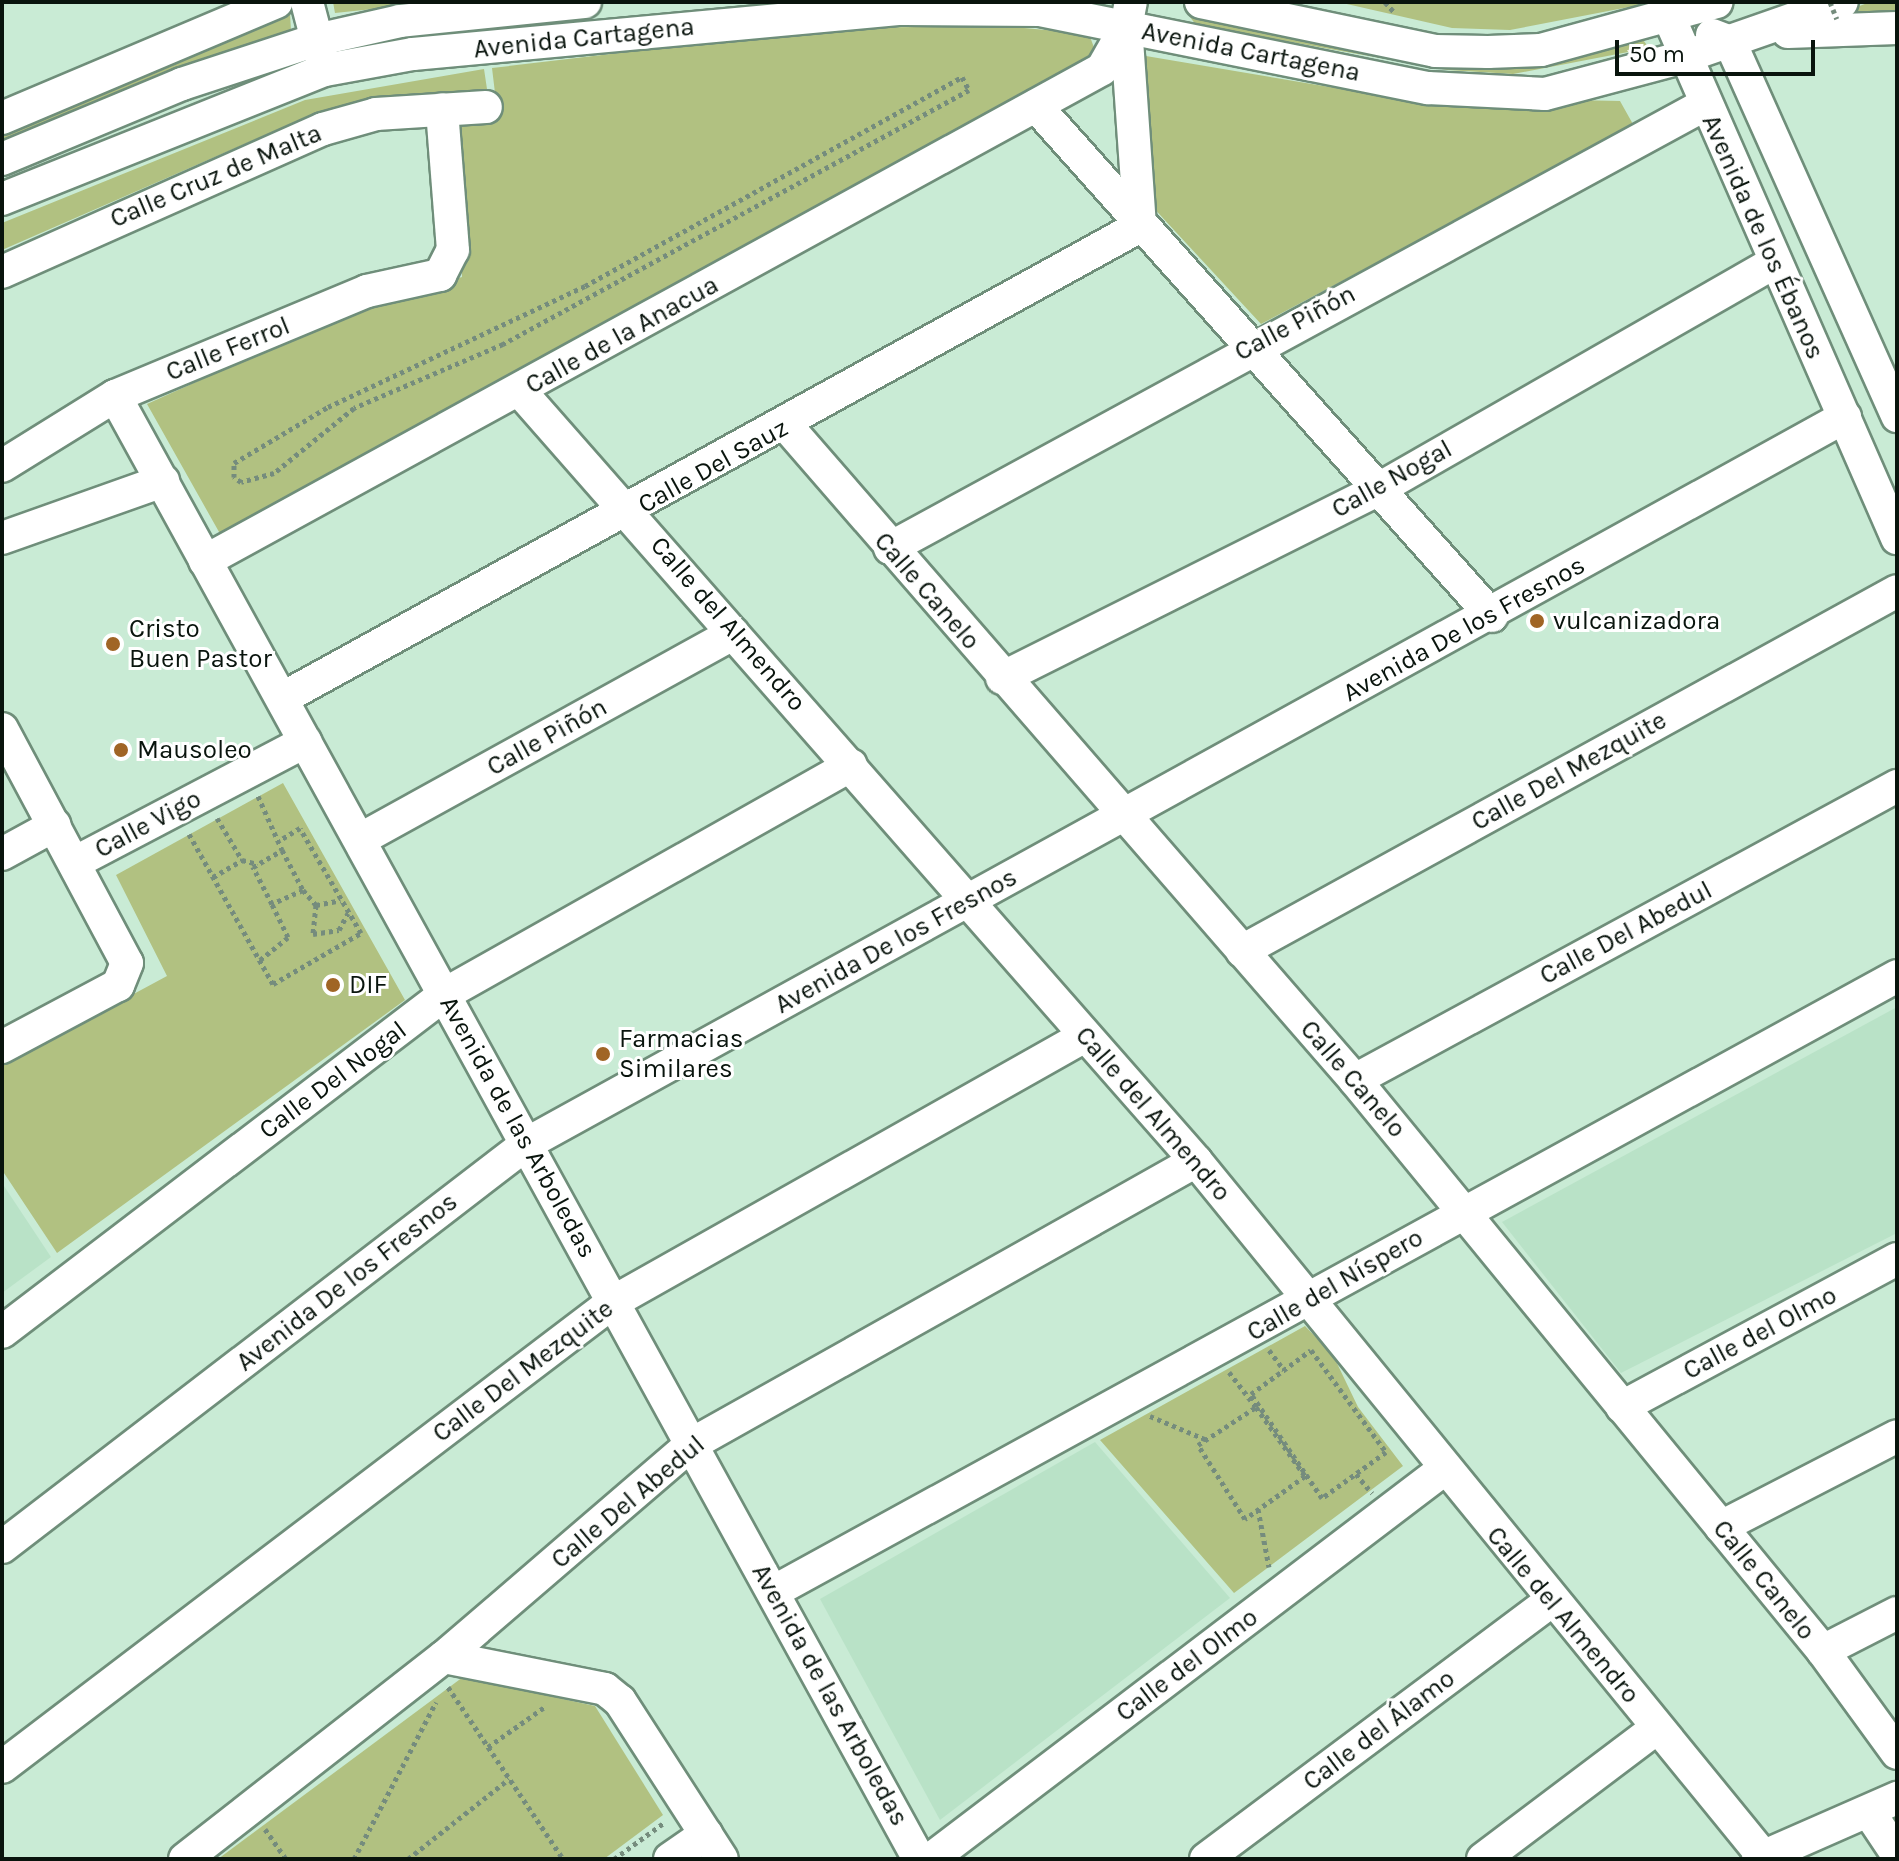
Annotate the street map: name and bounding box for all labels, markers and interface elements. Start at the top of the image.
street label: Avenida Cartagena [472,11,696,65]
street label: Avenida Cartagena [1139,16,1363,88]
scale bar [1619,24,1819,74]
text: 50 m [1629,40,1685,68]
street label: Avenida de los Ébanos [1695,110,1831,364]
street label: Calle Cruz de Malta [106,117,326,235]
street label: Calle de la Anacua [520,269,724,401]
street label: Calle Piñón [1229,278,1361,368]
street label: Calle Ferrol [161,310,295,388]
street label: Calle Del Sauz [633,412,793,520]
street label: Calle Nogal [1326,433,1458,525]
street label: Calle Canelo [868,526,986,656]
street label: Calle del Almendro [644,530,812,718]
street label: Avenida De los Fresnos [1338,549,1590,709]
place label: vulcanizadora [1553,605,1720,637]
marker: vulcanizadora [1528,612,1546,630]
place label: Cristo Buen Pastor [129,613,272,674]
marker: Cristo Buen Pastor [104,635,122,653]
street label: Calle Piñón [482,691,612,783]
street label: Calle Del Mezquite [1466,705,1672,837]
place label: Mausoleo [137,734,252,766]
marker: Mausoleo [112,741,130,759]
street label: Calle Vigo [90,783,206,865]
street label: Avenida De los Fresnos [770,861,1022,1021]
street label: Calle Del Abedul [1535,875,1717,991]
place label: DIF [349,969,387,1001]
marker: DIF [324,976,342,994]
street label: Avenida de las Arboledas [433,991,603,1263]
street label: Calle Del Nogal [253,1014,413,1146]
street label: Calle Canelo [1294,1014,1412,1144]
street label: Calle del Almendro [1069,1020,1237,1208]
place label: Farmacias Similares [619,1023,743,1084]
marker: Farmacias Similares [594,1045,612,1063]
street label: Avenida De los Fresnos [230,1186,464,1378]
street label: Calle del Níspero [1242,1222,1428,1348]
street label: Calle del Olmo [1678,1280,1842,1386]
street label: Calle Del Mezquite [427,1293,619,1449]
street label: Calle Del Abedul [545,1429,711,1575]
street label: Calle Canelo [1706,1514,1822,1646]
street label: Calle del Almendro [1480,1520,1646,1710]
street label: Avenida de las Arboledas [745,1559,915,1831]
street label: Calle del Olmo [1110,1602,1264,1728]
street label: Calle del Álamo [1297,1663,1461,1797]

